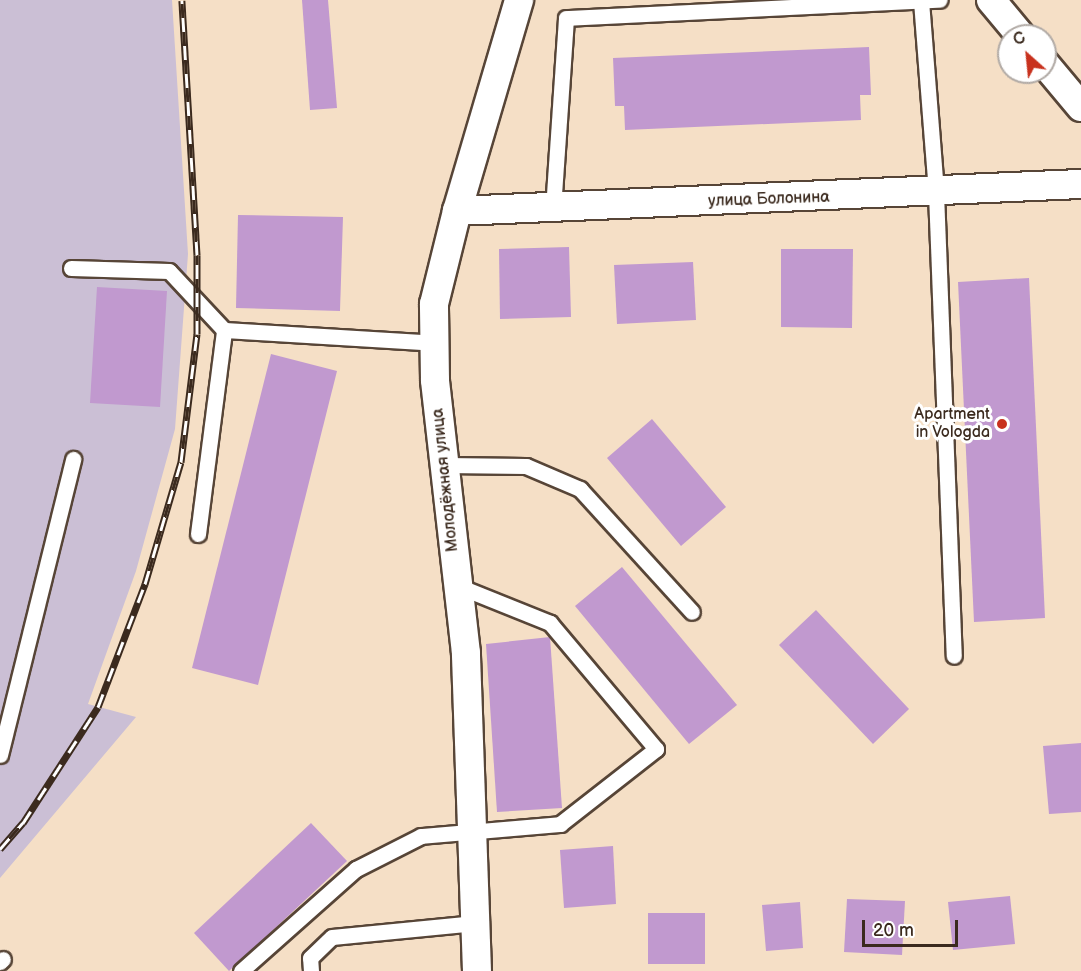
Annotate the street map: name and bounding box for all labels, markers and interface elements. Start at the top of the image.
north arrow [997,24,1057,84]
text: С [1010,28,1029,50]
street label: улица Болонина [708,188,830,212]
place label: Apartment in Vologda [914,405,990,443]
street label: Молодёжная улица [429,407,463,553]
marker: Apartment in Vologda [995,417,1009,431]
scale bar [865,908,961,946]
text: 20 m [873,920,914,941]

